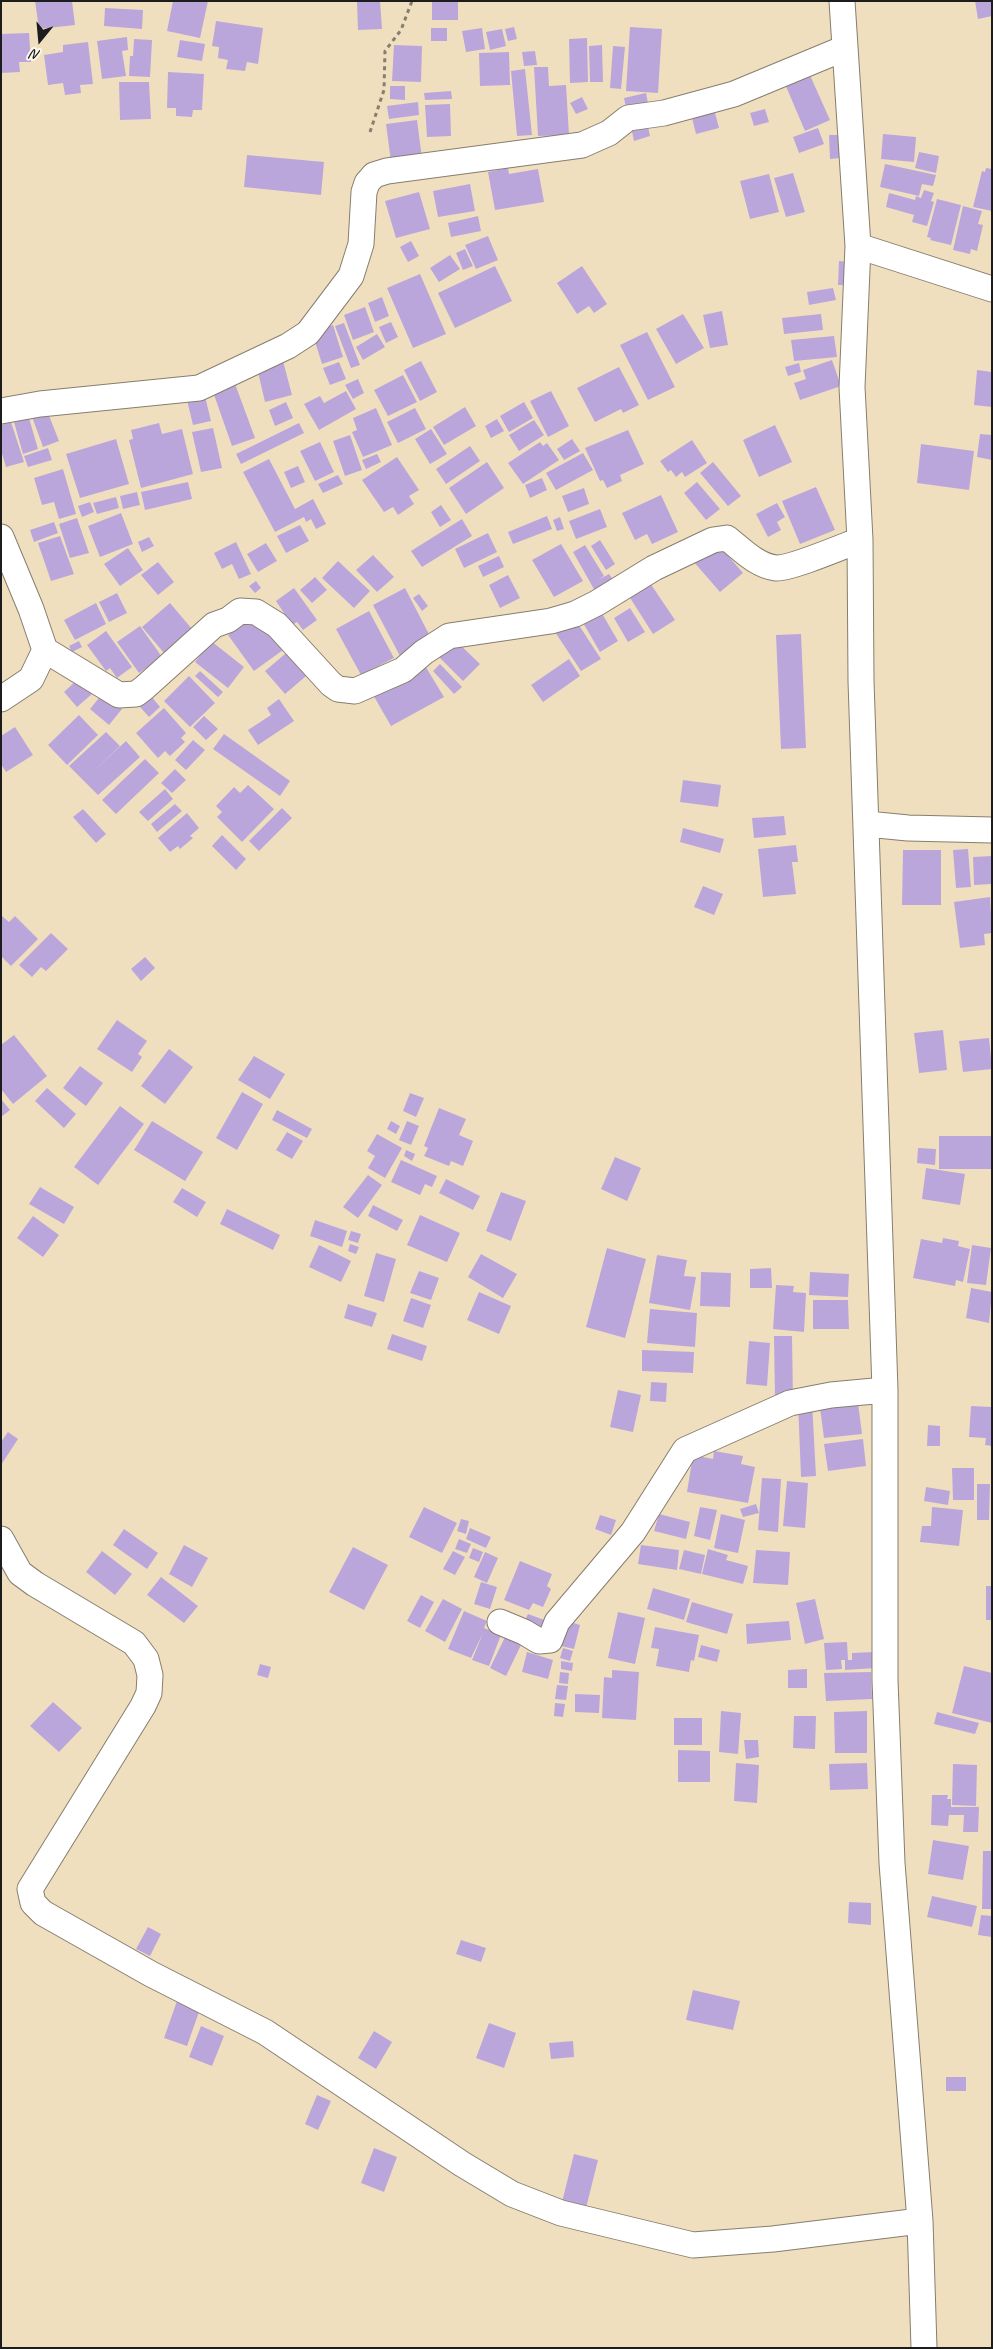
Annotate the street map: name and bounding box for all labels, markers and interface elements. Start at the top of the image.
north arrow [15,15,65,65]
text: N [29,45,42,64]

